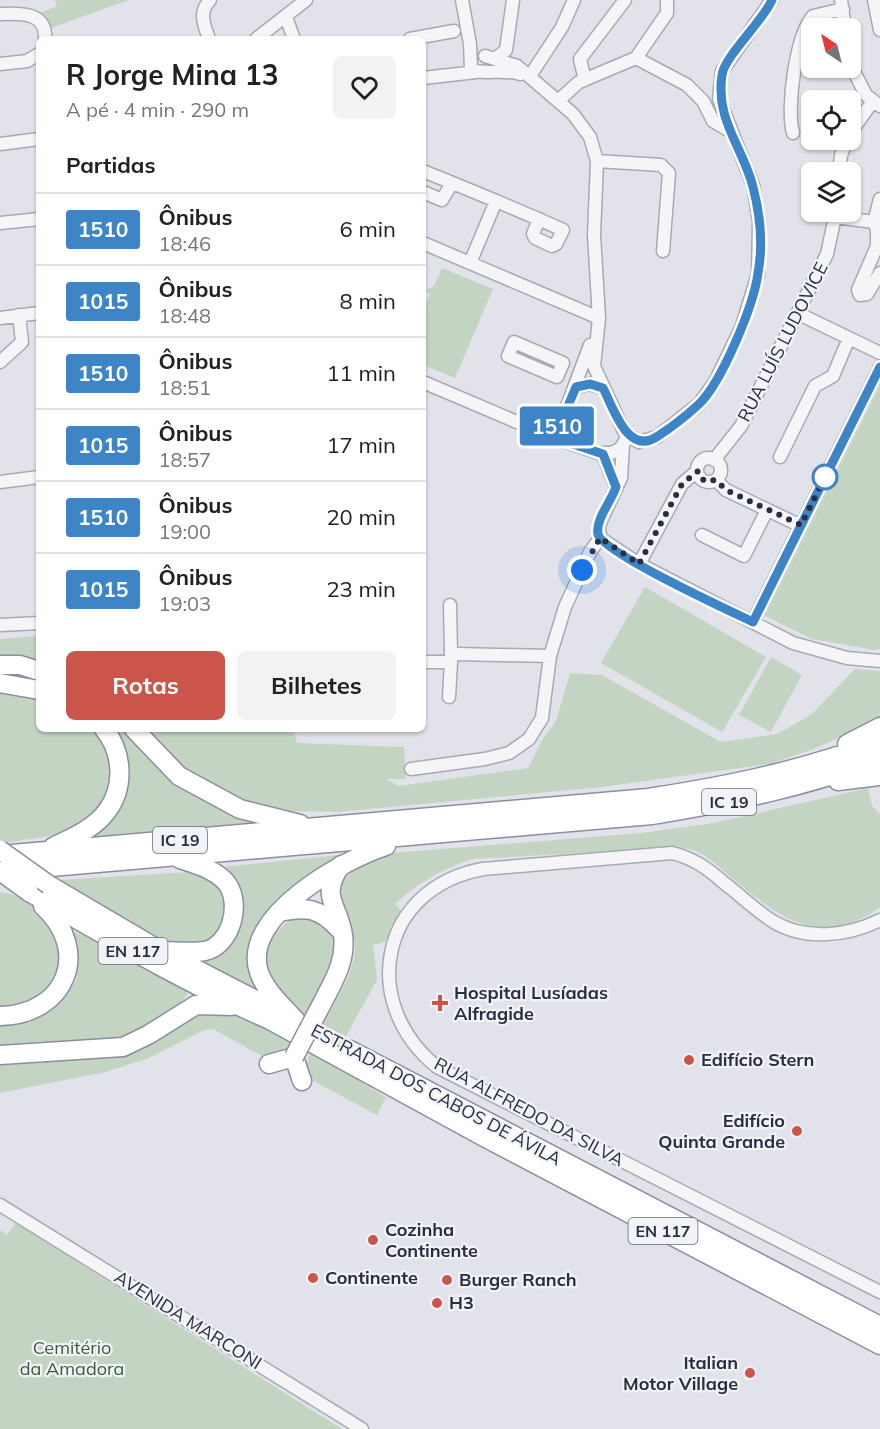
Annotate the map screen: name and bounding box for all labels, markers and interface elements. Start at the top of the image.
north arrow [801,18,861,78]
map controls [801,18,861,222]
button: heart [333,56,396,119]
text: R Jorge Mina 13 [66,57,278,92]
button: locate [801,90,861,150]
text: A pé · 4 min · 290 m [66,97,249,122]
text: Partidas [66,151,155,179]
button: layers [801,162,861,222]
text: Ônibus [158,203,233,231]
text: 6 min [340,215,396,243]
text: 1510 [78,216,128,242]
text: 18:46 [158,231,211,256]
street label: RUA LUÍS LUDOVICE [732,258,833,425]
text: Ônibus [158,275,233,303]
text: 8 min [340,287,396,315]
text: 1015 [78,288,128,314]
text: 18:48 [158,303,211,328]
text: Ônibus [158,347,233,375]
text: 11 min [326,359,396,387]
text: 1510 [78,360,128,386]
text: 18:51 [158,375,211,400]
line badge: 1510 [515,406,599,446]
text: 1510 [532,413,582,439]
text: Ônibus [158,419,233,447]
text: 17 min [326,431,396,459]
text: 1015 [78,432,128,458]
text: 18:57 [158,447,211,472]
unlabelled marker [812,464,838,490]
text: Ônibus [158,491,233,519]
text: 20 min [326,503,396,531]
text: 1510 [78,504,128,530]
text: 19:00 [158,519,211,544]
your location [567,555,597,585]
text: Ônibus [158,563,233,591]
text: 23 min [326,575,396,603]
text: 1015 [78,576,128,602]
text: 19:03 [158,591,211,616]
button: Rotas [66,651,225,720]
button: Bilhetes [237,651,396,720]
road number: IC 19 [702,789,756,815]
road number: IC 19 [153,827,207,853]
road number: EN 117 [98,938,168,964]
place label: Hospital Lusíadas Alfragide [454,981,608,1025]
marker: Hospital Lusíadas Alfragide [431,994,449,1012]
street label: ESTRADA DOS CABOS DE ÁVILA [307,1019,565,1171]
place label: Edifício Stern [701,1048,814,1071]
street label: RUA ALFREDO DA SILVA [430,1052,628,1171]
marker: Edifício Stern [682,1053,696,1067]
place label: Edifício Quinta Grande [658,1109,785,1153]
marker: Edifício Quinta Grande [790,1124,804,1138]
place label: Cozinha Continente [385,1218,478,1262]
road number: EN 117 [628,1218,698,1244]
marker: Cozinha Continente [366,1233,380,1247]
street label: AVENIDA MARCONI [110,1265,266,1374]
place label: Continente [325,1266,418,1289]
place label: Burger Ranch [459,1268,577,1291]
marker: Continente [306,1271,320,1285]
marker: Burger Ranch [440,1273,454,1287]
place label: H3 [449,1291,474,1314]
marker: H3 [430,1296,444,1310]
park label: Cemitério da Amadora [20,1336,124,1380]
place label: Italian Motor Village [623,1351,738,1395]
marker: Italian Motor Village [743,1366,757,1380]

